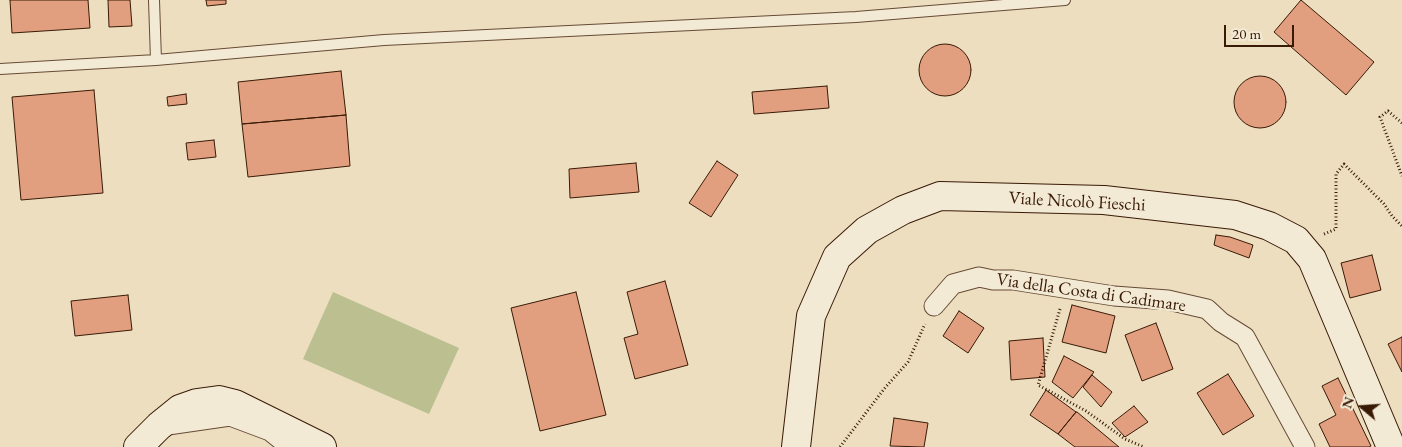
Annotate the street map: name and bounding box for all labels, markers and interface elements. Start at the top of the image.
scale bar [1227,15,1297,47]
text: 20 m [1232,24,1261,43]
street label: Viale Nicolò Fieschi [1008,188,1146,216]
street label: Via della Costa di Cadimare [995,269,1187,317]
north arrow [1337,382,1387,432]
text: N [1337,394,1358,411]

